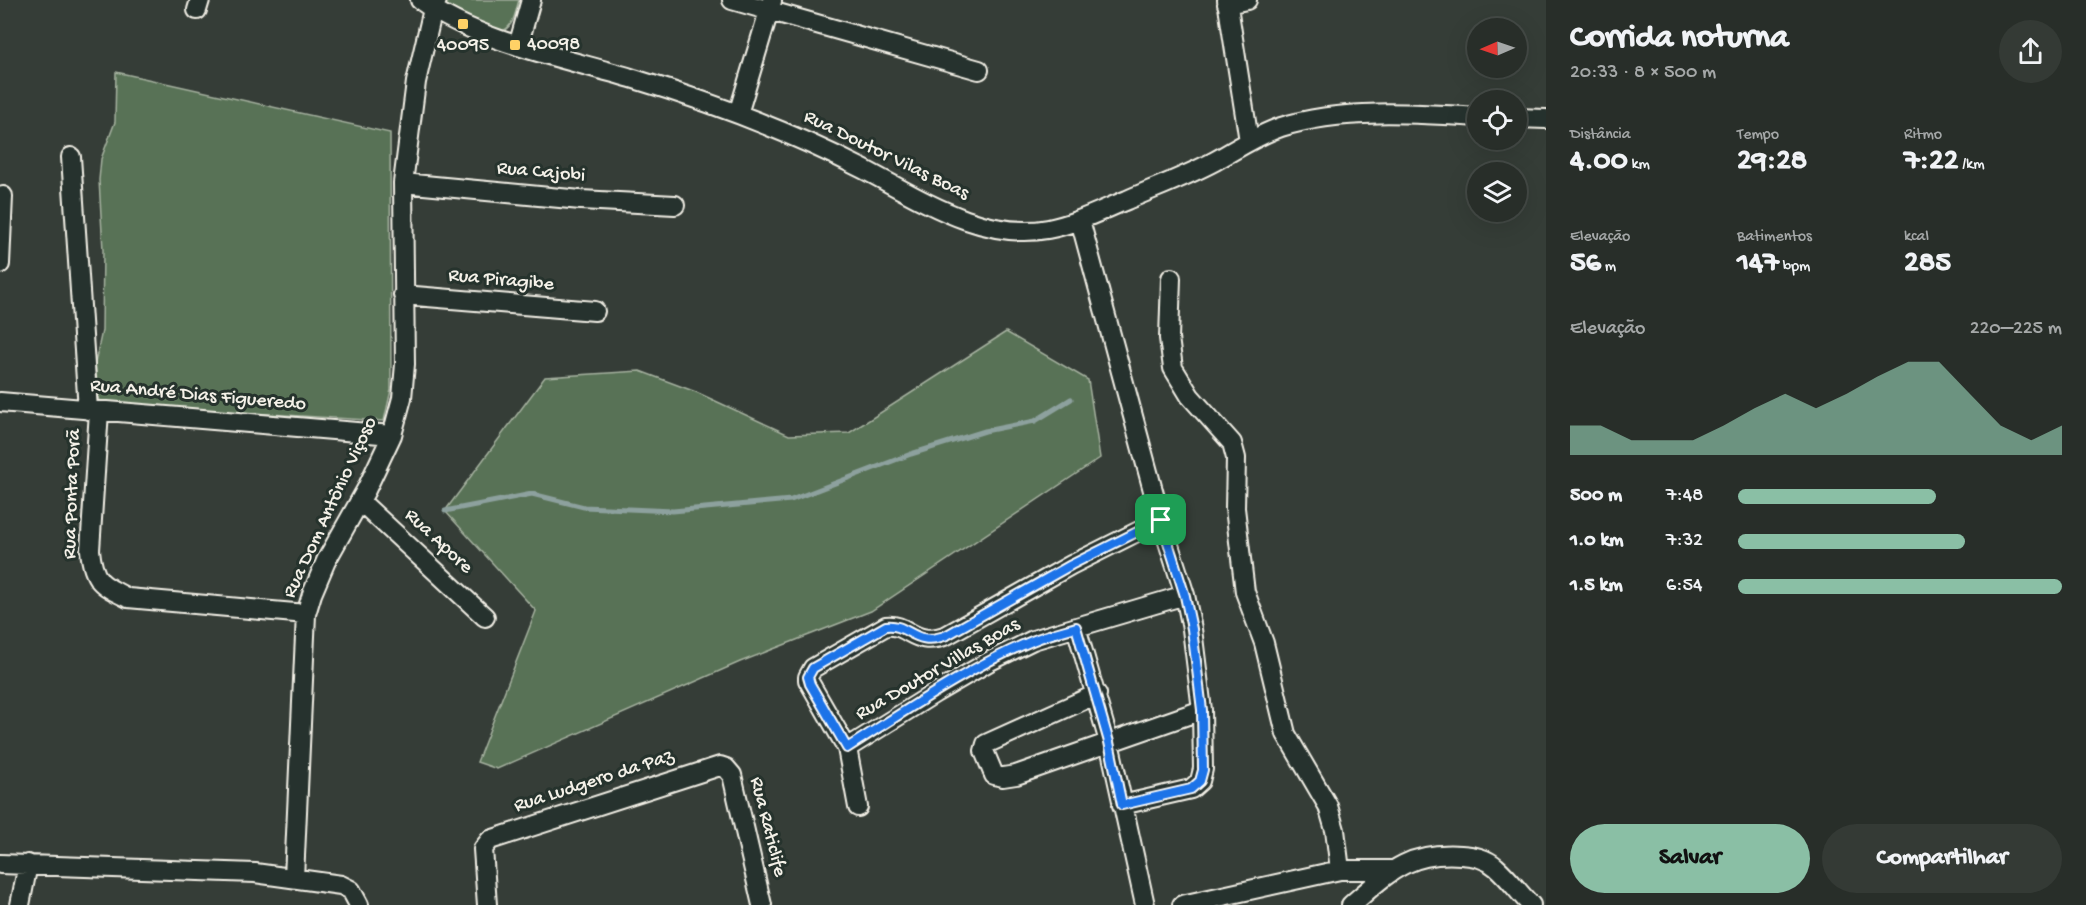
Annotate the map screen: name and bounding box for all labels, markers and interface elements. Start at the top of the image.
marker: 40095 [456,17,470,31]
north arrow [1467,18,1527,78]
map controls [1467,18,1527,222]
text: Corrida noturna [1570,20,1788,58]
button: share [1999,20,2062,83]
place label: 40098 [527,34,580,57]
place label: 40095 [437,35,489,58]
marker: 40098 [508,38,522,52]
text: 20:33 · 8 × 500 m [1570,62,1716,85]
button: locate [1467,90,1527,150]
street label: Rua Doutor Vilas Boas [800,106,973,206]
text: Distância [1570,126,1631,145]
text: Tempo [1737,126,1779,145]
text: Ritmo [1904,126,1942,145]
text: 4.00 [1570,145,1628,180]
text: 29:28 [1737,145,1807,180]
text: 7:22 [1904,145,1958,180]
text: km [1628,156,1650,175]
text: /km [1958,156,1985,175]
street label: Rua Cajobi [496,158,586,188]
button: layers [1467,162,1527,222]
text: Elevação [1570,228,1630,247]
text: Batimentos [1737,228,1812,247]
text: kcal [1904,228,1929,247]
text: 56 [1570,247,1601,282]
text: 147 [1737,247,1779,282]
text: 285 [1904,247,1951,282]
text: m [1601,258,1616,277]
text: bpm [1779,258,1810,277]
street label: Rua Piragibe [447,265,555,297]
text: Elevação [1570,318,1645,341]
text: 220–225 m [1970,318,2062,341]
street label: Rua André Dias Figueredo [89,375,307,417]
street label: Rua Dom Antônio Viçoso [279,414,383,602]
street label: Rua Ponta Porã [59,428,87,559]
text: 500 m [1570,485,1622,508]
text: 7:48 [1666,485,1703,508]
pin [1135,494,1186,545]
icon: arrive [1144,503,1177,536]
street label: Rua Apore [399,505,477,580]
text: 1.0 km [1570,530,1624,553]
text: 7:32 [1666,530,1703,553]
text: 1.5 km [1570,575,1623,598]
text: 6:54 [1666,575,1702,598]
street label: Rua Doutor Villas Boas [852,613,1025,726]
street label: Rua Ludgero da Paz [511,745,678,819]
street label: Rua Raticlife [744,775,791,880]
button: Salvar [1570,824,1810,893]
button: Compartilhar [1822,824,2062,893]

